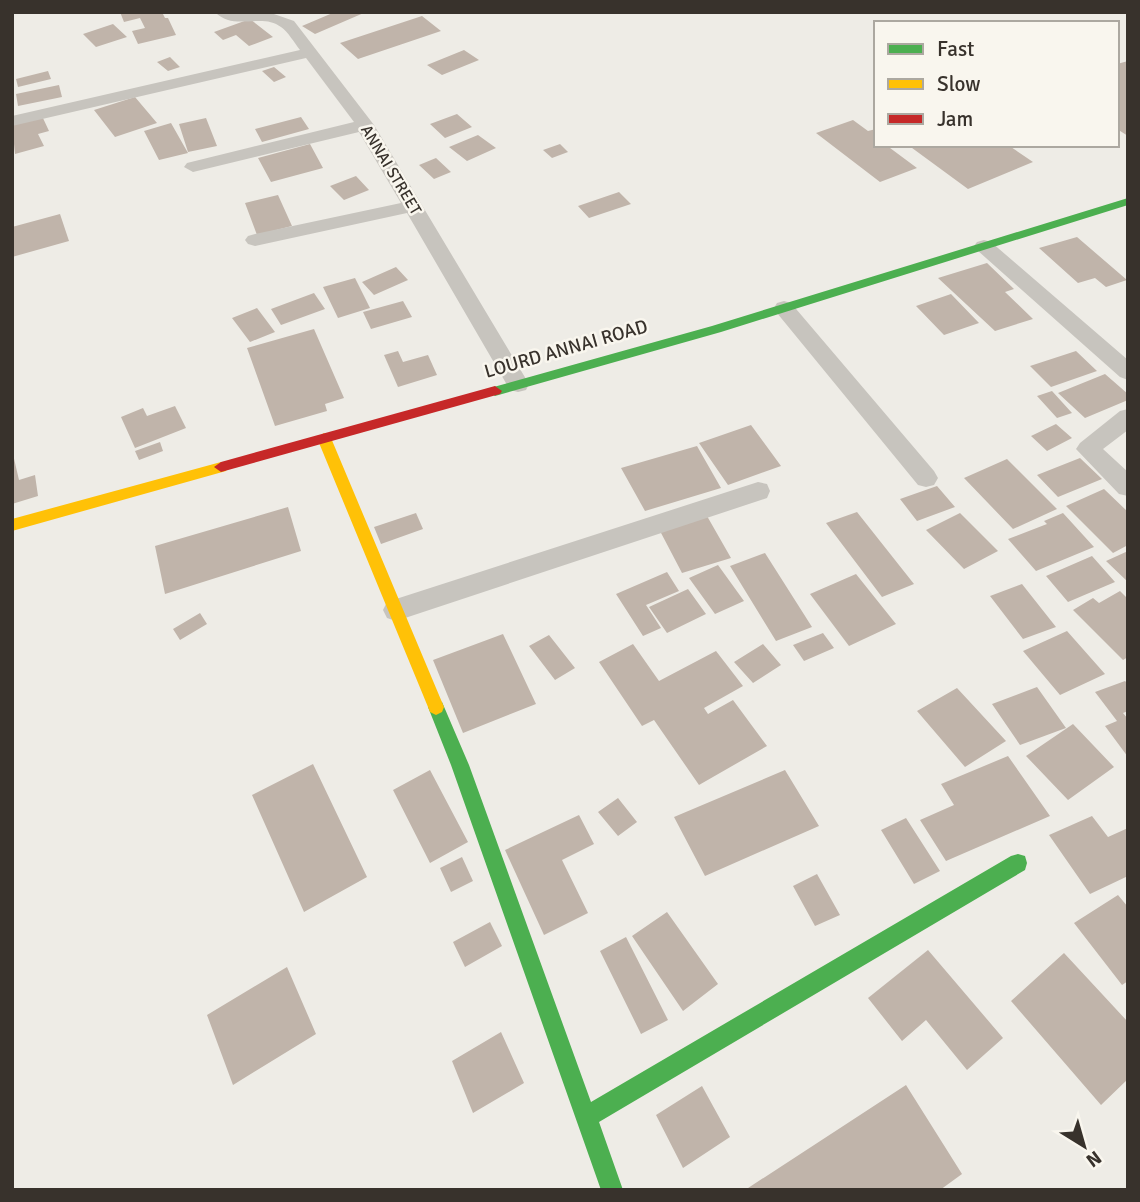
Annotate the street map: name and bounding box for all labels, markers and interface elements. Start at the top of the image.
legend [874,21,1119,147]
text: Fast [937,36,974,62]
text: Slow [937,71,981,97]
text: Jam [937,106,973,132]
street label: ANNAI STREET [356,121,426,219]
street label: LOURD ANNAI ROAD [482,314,650,384]
north arrow [1049,1111,1119,1181]
text: N [1081,1145,1106,1172]

